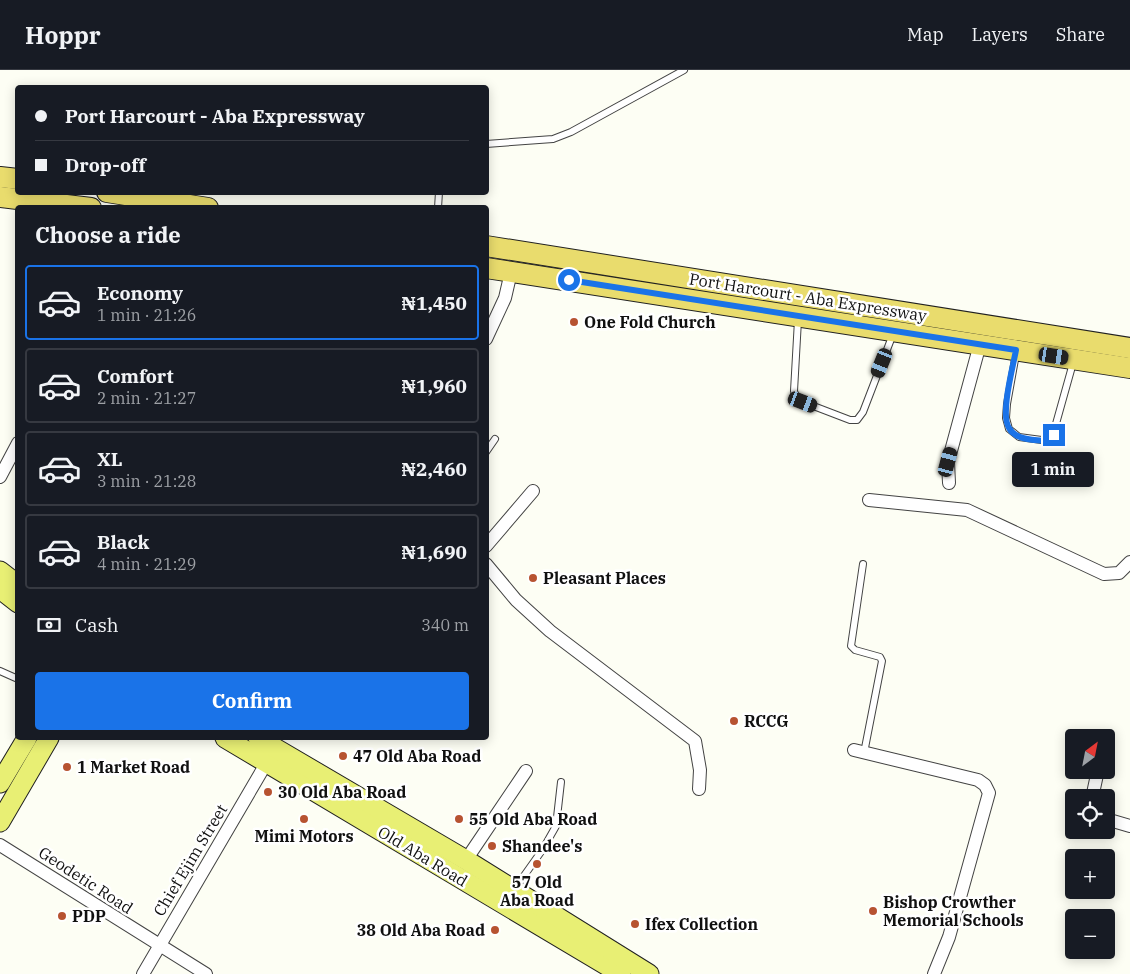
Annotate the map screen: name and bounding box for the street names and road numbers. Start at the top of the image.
street label: Port Harcourt - Aba Expressway [688,268,929,326]
street label: Chief Ejim Street [149,800,232,920]
street label: Old Aba Road [375,821,472,891]
street label: Geodetic Road [35,842,137,918]

